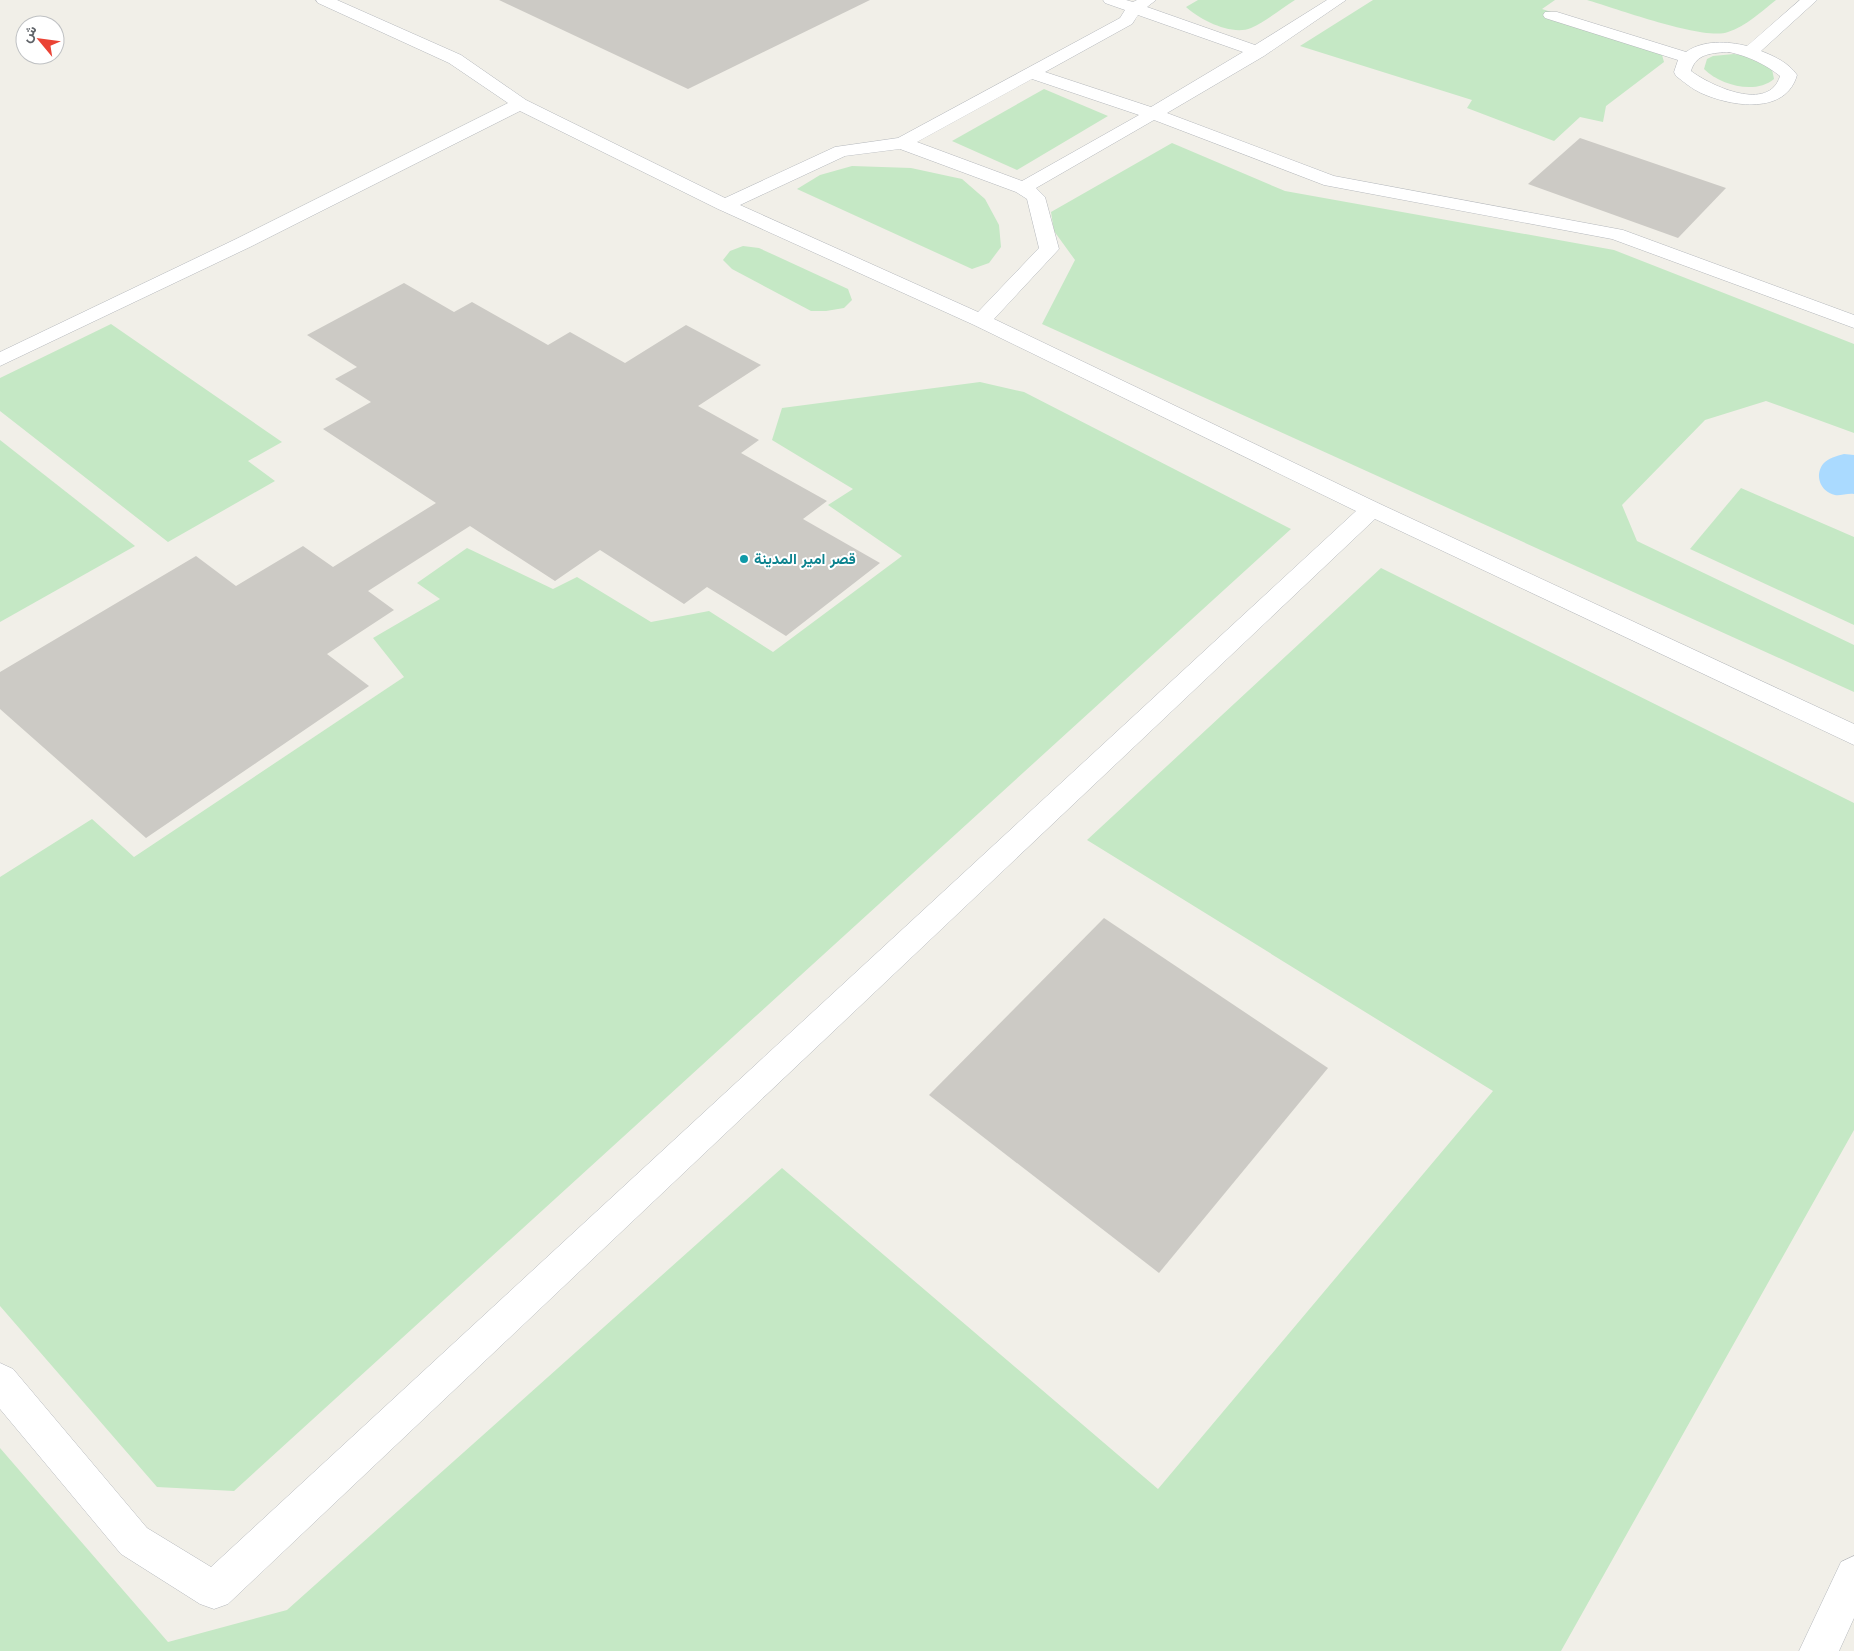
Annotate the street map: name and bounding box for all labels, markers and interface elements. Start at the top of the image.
north arrow [15,15,65,65]
text: ش [16,21,42,46]
place label: قصر امير المدينة [754,548,856,570]
marker: قصر امير المدينة [738,553,750,565]

